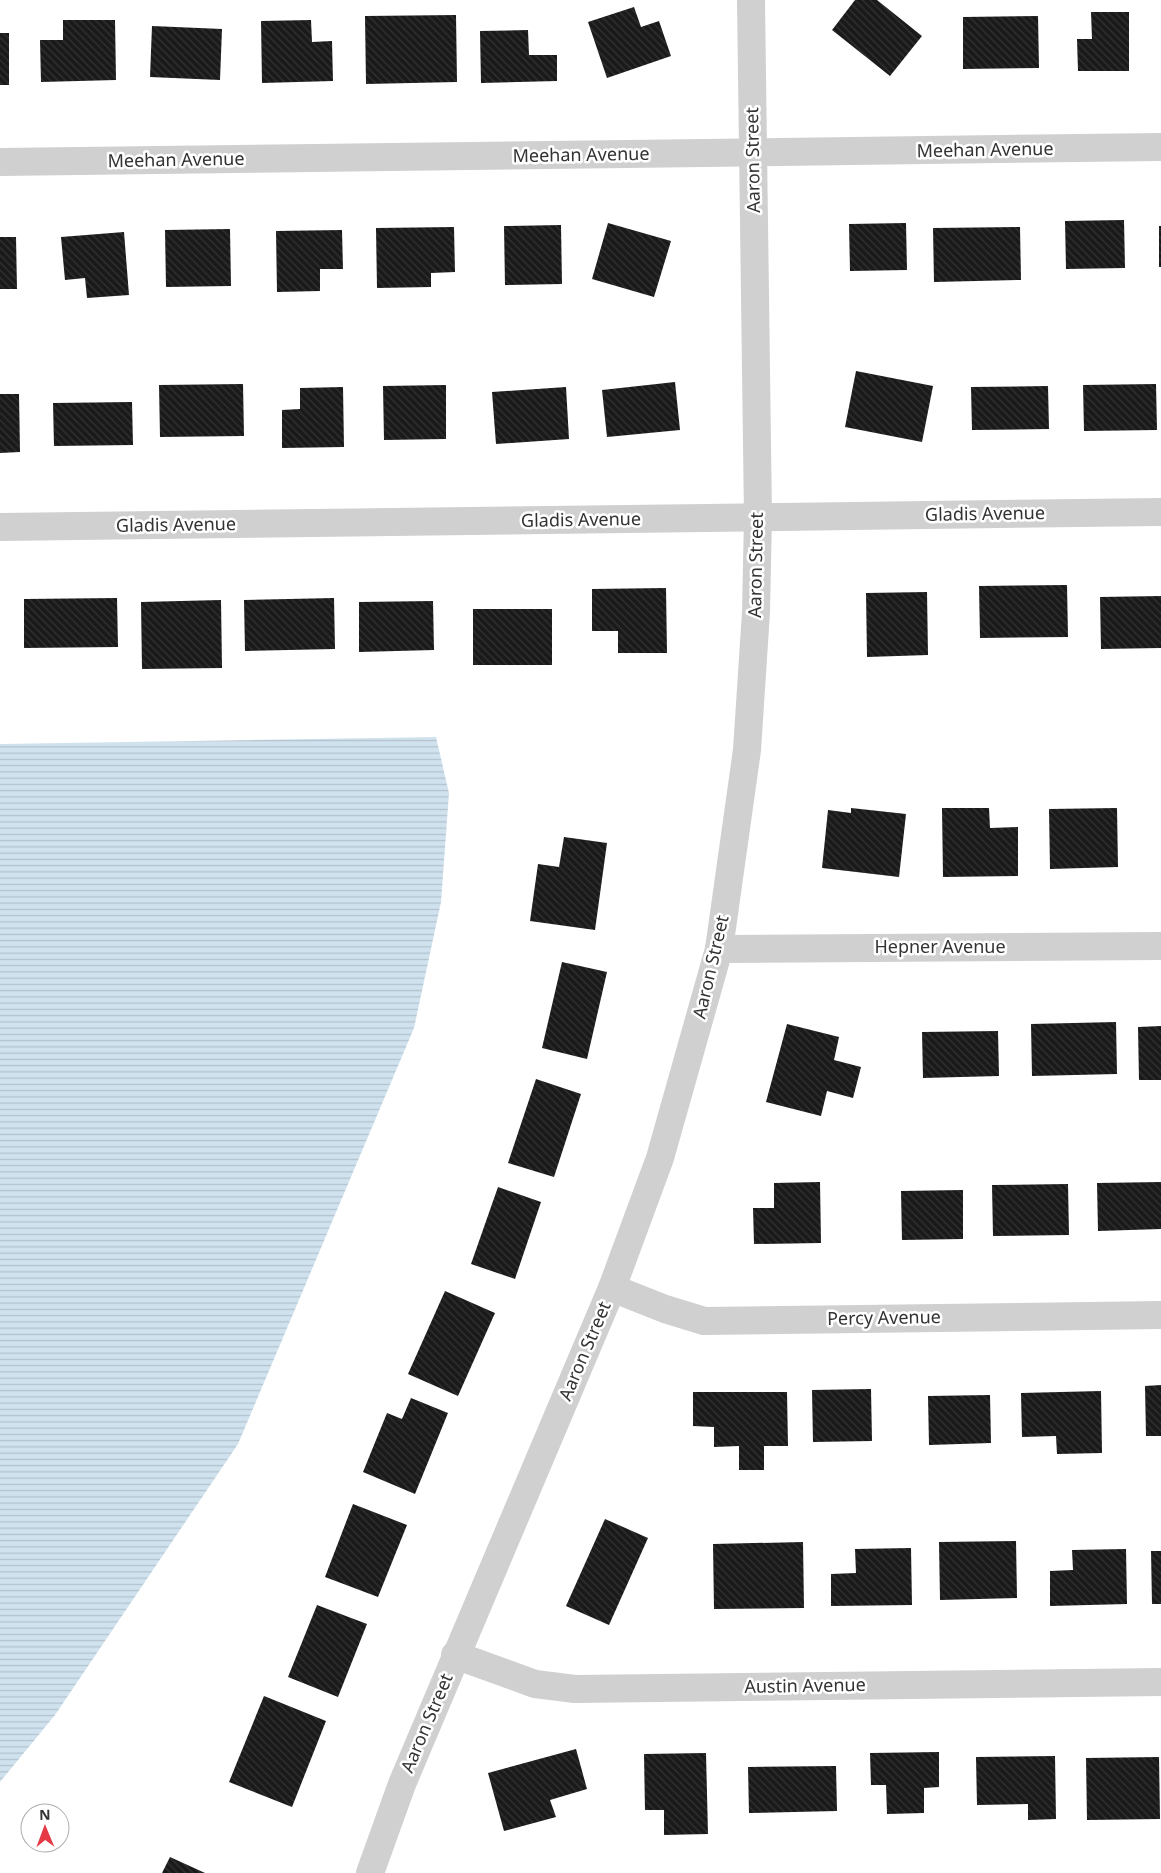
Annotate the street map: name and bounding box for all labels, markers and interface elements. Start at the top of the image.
street label: Aaron Street [739,107,765,213]
street label: Meehan Avenue [916,136,1054,162]
street label: Meehan Avenue [512,141,650,167]
street label: Meehan Avenue [107,146,245,172]
street label: Gladis Avenue [925,500,1045,526]
street label: Gladis Avenue [521,506,641,532]
street label: Gladis Avenue [116,511,236,537]
street label: Aaron Street [742,511,768,618]
street label: Aaron Street [686,912,734,1021]
street label: Hepner Avenue [874,934,1006,958]
street label: Aaron Street [552,1297,616,1404]
street label: Percy Avenue [827,1304,941,1330]
street label: Aaron Street [394,1669,458,1776]
street label: Austin Avenue [744,1672,866,1698]
north arrow [20,1803,70,1853]
text: N [39,1805,51,1824]

